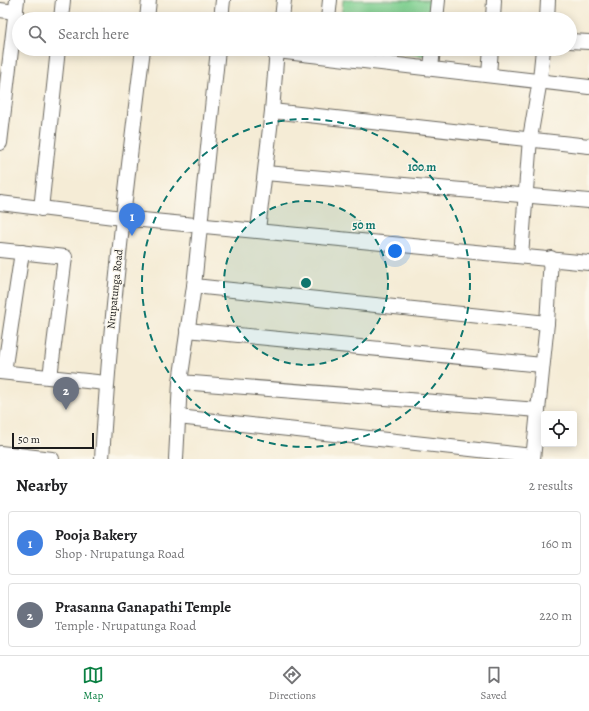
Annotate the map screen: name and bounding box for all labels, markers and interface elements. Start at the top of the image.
search box [12,12,577,56]
icon: search [26,23,48,45]
text: Search here [58,24,129,44]
text: 100 m [408,159,436,175]
pin: 1 [119,203,145,236]
text: 50 m [352,217,376,233]
your location [385,241,405,261]
street label: Nrupatunga Road [103,248,127,330]
centre of rings [299,276,313,290]
pin: 2 [53,377,79,410]
map controls [541,411,577,447]
button: locate [541,411,577,447]
scale bar [12,431,94,450]
text: 50 m [18,432,40,447]
text: Nearby [16,474,67,497]
text: 2 results [529,477,573,494]
text: Pooja Bakery [55,525,137,545]
text: 1 [28,535,32,552]
text: 160 m [541,535,572,552]
text: Shop · Nrupatunga Road [55,545,184,562]
text: Prasanna Ganapathi Temple [55,597,231,617]
text: 2 [27,607,33,624]
text: 220 m [539,607,572,624]
text: Temple · Nrupatunga Road [55,617,196,634]
tab: Map [82,664,104,703]
tab: Directions [269,664,316,703]
tab: Saved [481,664,507,703]

